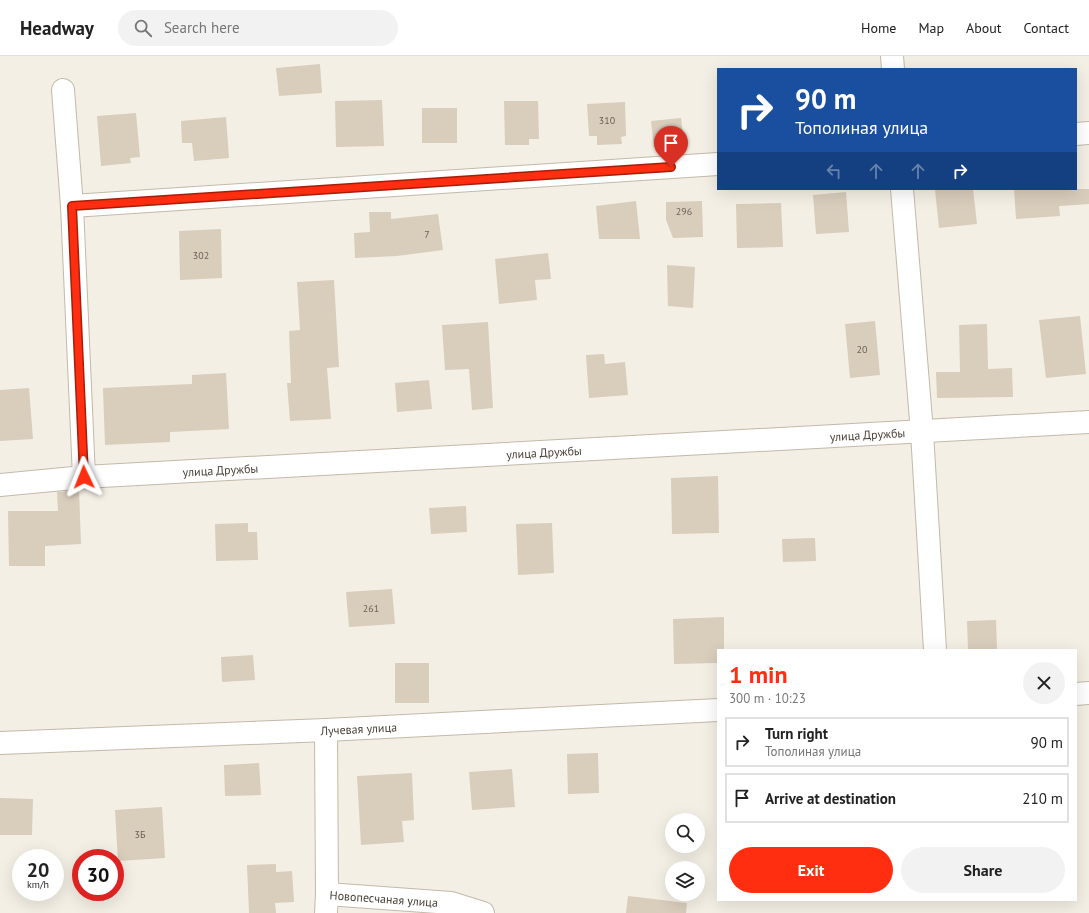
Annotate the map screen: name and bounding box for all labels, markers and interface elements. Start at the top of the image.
search box [118,10,398,46]
text: Headway [20,16,94,40]
icon: search [132,17,154,39]
text: Search here [164,18,240,37]
text: Home [861,19,896,37]
text: Map [918,19,944,37]
text: About [966,19,1002,37]
text: Contact [1024,19,1069,37]
text: 90 m [795,80,856,117]
icon: right [729,84,781,136]
house number: 310 [599,114,616,127]
text: Тополиная улица [795,116,928,139]
pin [654,126,688,167]
icon: arrive [660,132,682,154]
icon: left [823,160,845,182]
icon: ahead [865,160,887,182]
icon: ahead [907,160,929,182]
icon: right [949,160,971,182]
house number: 296 [676,205,692,218]
house number: 7 [424,228,430,241]
house number: 302 [193,249,209,262]
house number: 20 [857,343,868,356]
street label: улица Дружбы [829,425,906,444]
street label: улица Дружбы [506,442,582,461]
position arrow [63,456,105,498]
street label: улица Дружбы [182,460,259,479]
house number: 261 [363,602,379,615]
text: 1 min [729,659,788,690]
button: close [1023,662,1065,704]
text: 300 m · 10:23 [729,690,806,707]
street label: Лучевая улица [319,719,397,738]
text: Turn right [765,724,828,743]
icon: right [731,731,753,753]
text: 90 m [1030,733,1063,752]
text: Тополиная улица [765,743,861,760]
icon: arrive [731,787,753,809]
text: Arrive at destination [765,789,896,808]
text: 210 m [1022,789,1063,808]
map controls [665,813,705,901]
button: search [665,813,705,853]
house number: 3Б [135,828,146,841]
button: Exit [729,847,893,893]
button: Share [901,847,1065,893]
speed limit sign: 30 [72,849,124,901]
text: 20 [27,857,49,883]
button: layers [665,861,705,901]
text: km/h [27,878,49,891]
street label: Новопесчаная улица [329,887,439,910]

